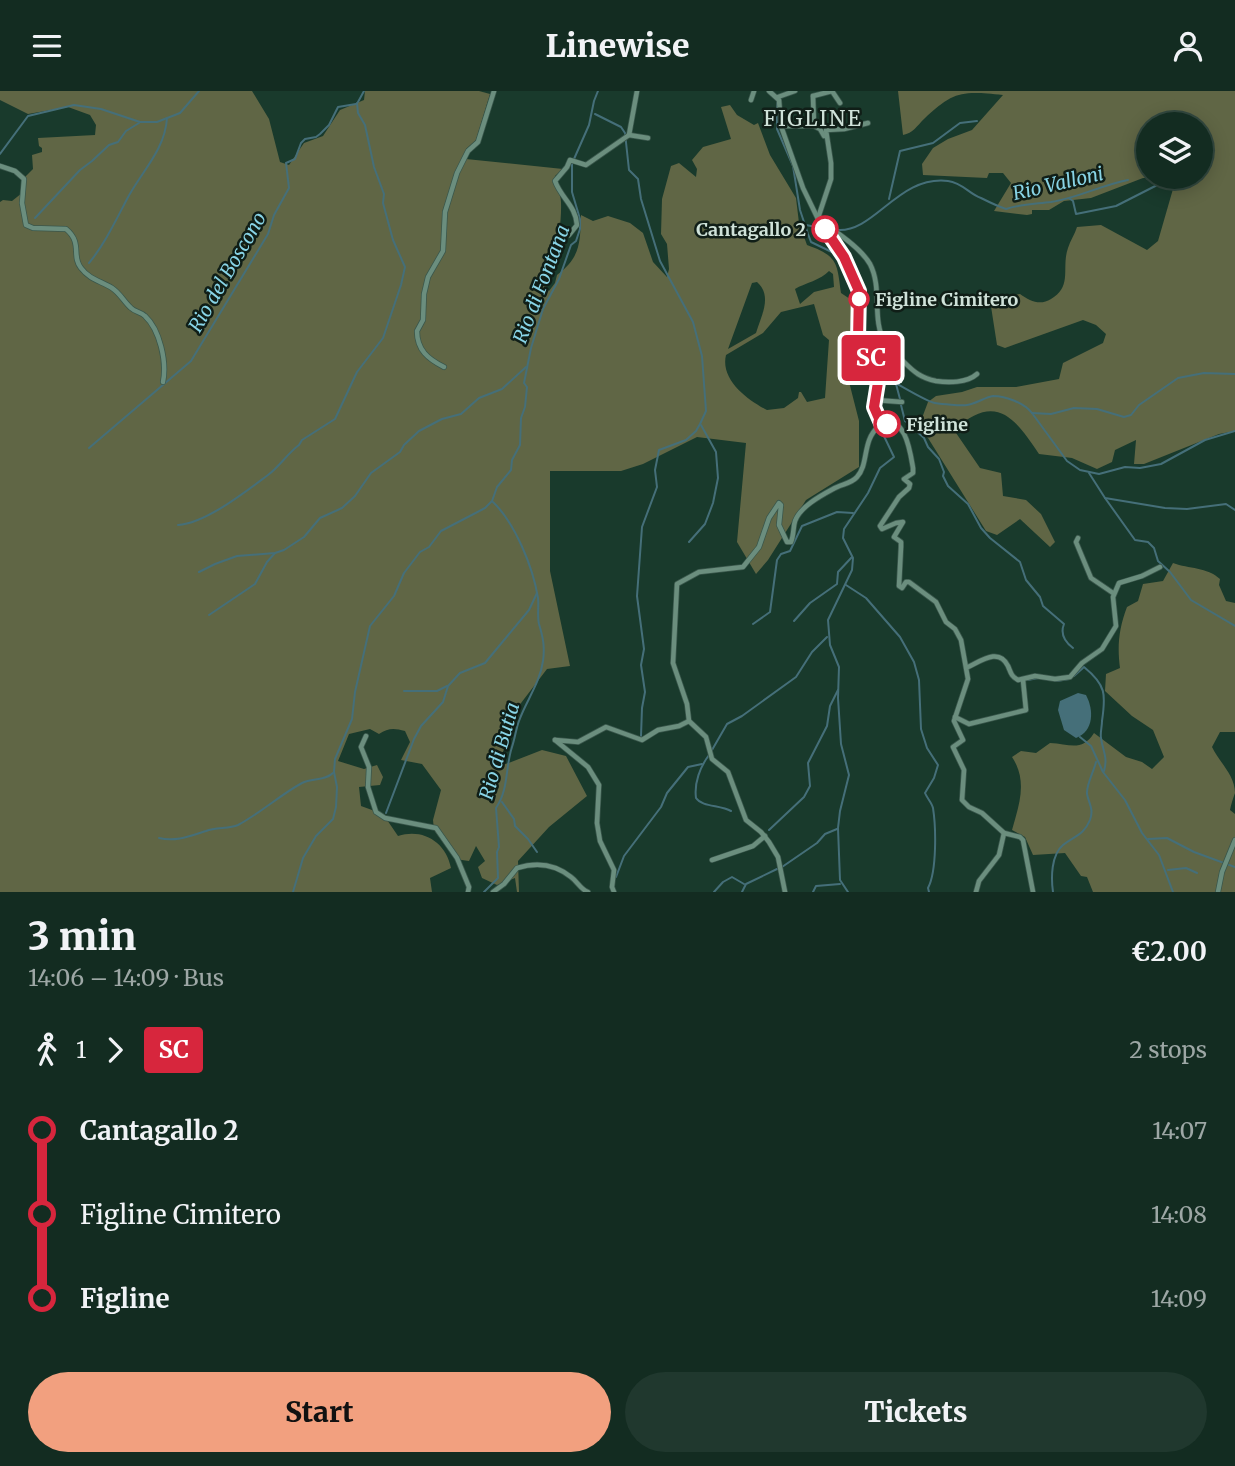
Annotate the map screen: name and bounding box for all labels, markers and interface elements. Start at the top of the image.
text: Linewise [545,26,690,66]
icon: menu [28,27,66,65]
icon: person [1169,27,1207,65]
district label: FIGLINE [763,105,863,132]
map controls [1136,112,1213,189]
button: layers [1136,112,1213,189]
water label: Rio Valloni [1010,161,1106,205]
water label: Rio del Boscono [183,208,271,336]
marker: Cantagallo 2 [812,216,838,242]
place label: Cantagallo 2 [696,218,806,241]
water label: Rio di Fontana [507,221,575,347]
place label: Figline Cimitero [875,288,1019,311]
marker: Figline Cimitero [849,289,869,309]
line badge: SC [840,335,903,381]
text: SC [856,342,886,373]
marker: Figline [874,411,900,437]
place label: Figline [906,413,968,436]
water label: Rio di Butia [474,700,524,802]
text: 3 min [28,913,136,960]
text: €2.00 [1131,935,1207,968]
text: 14:06 – 14:09 · Bus [28,963,224,992]
icon: walk [28,1031,66,1069]
icon: forward [96,1031,134,1069]
text: SC [158,1034,189,1065]
text: 1 [76,1035,86,1064]
text: 2 stops [1129,1035,1207,1064]
text: Cantagallo 2 [80,1114,239,1147]
text: 14:07 [1152,1116,1207,1145]
text: Figline Cimitero [80,1198,281,1231]
text: 14:08 [1151,1200,1207,1229]
text: Figline [80,1282,170,1315]
text: 14:09 [1151,1284,1207,1313]
button: Start [28,1372,611,1452]
button: Tickets [625,1372,1207,1452]

